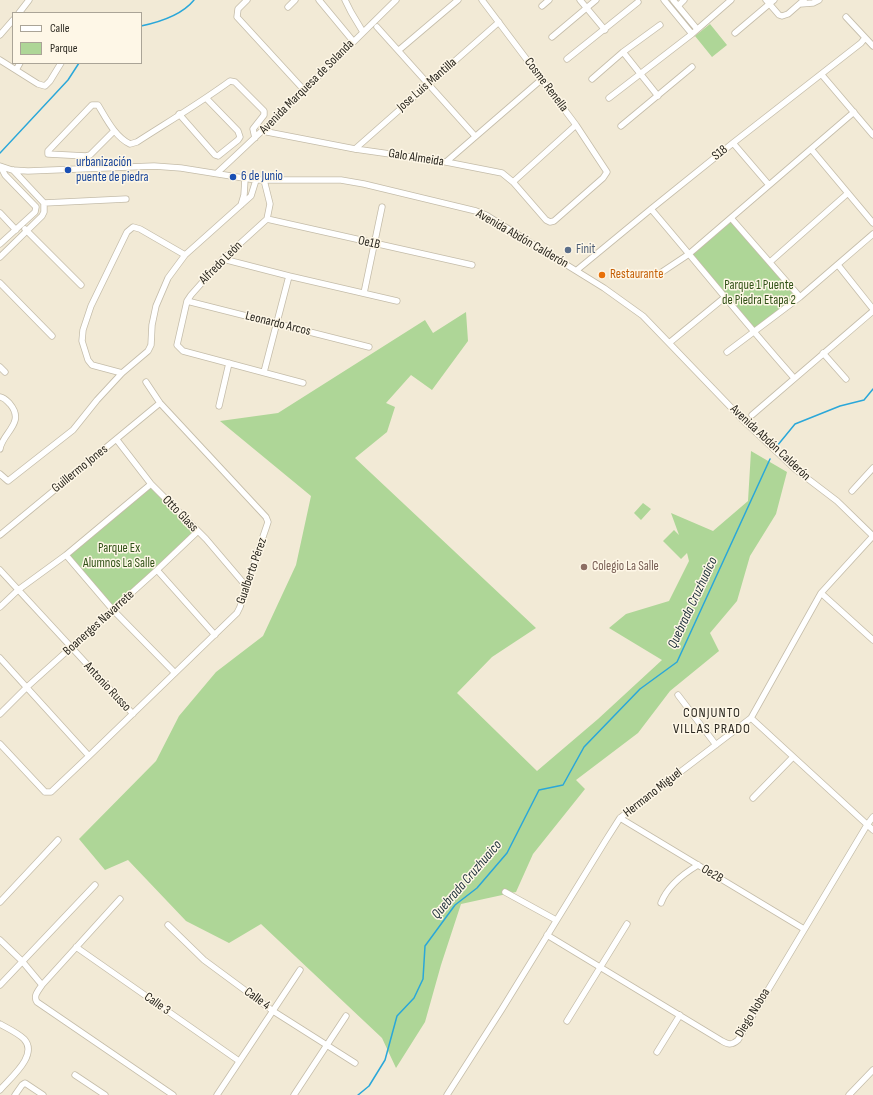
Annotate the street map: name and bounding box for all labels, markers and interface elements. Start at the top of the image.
legend [12,12,142,64]
text: Calle [50,21,70,36]
street label: Avenida Marquesa de Solanda [257,37,357,137]
text: Parque [50,41,78,56]
street label: Jose Luis Mantilla [394,55,460,115]
street label: Cosme Renella [521,55,571,115]
street label: S18 [709,142,731,164]
street label: Galo Almeida [387,146,445,170]
place label: urbanización puente de piedra [76,155,149,186]
marker: urbanización puente de piedra [63,165,73,175]
place label: 6 de Junio [241,169,283,185]
marker: 6 de Junio [228,172,238,182]
street label: Avenida Abdón Calderón [473,206,571,272]
street label: Oe1B [356,233,382,253]
street label: Alfredo León [196,238,246,288]
place label: Finit [576,242,595,258]
marker: Finit [563,245,573,255]
place label: Restaurante [610,267,663,283]
marker: Restaurante [597,270,607,280]
park label: Parque 1 Puente de Piedra Etapa 2 [722,278,796,309]
street label: Leonardo Arcos [244,308,312,340]
street label: Avenida Abdón Calderón [727,402,813,484]
street label: Guillermo Jones [49,442,111,496]
street label: Otto Glass [159,492,201,536]
street label: Gualberto Pérez [233,536,271,606]
park label: Parque Ex Alumnos La Salle [83,541,155,572]
water label: Quebrada Cruzhuaico [665,555,721,651]
place label: Colegio La Salle [592,559,659,575]
marker: Colegio La Salle [579,562,589,572]
street label: Boanerges Navarrete [60,587,138,659]
street label: Antonio Russo [80,659,134,715]
district label: CONJUNTO VILLAS PRADO [673,705,751,738]
street label: Hermano Miguel [620,765,686,821]
water label: Quebrada Cruzhuaico [428,837,506,923]
street label: Oe2B [698,861,726,887]
street label: Calle 4 [241,984,273,1014]
street label: Diego Noboa [732,986,774,1040]
street label: Calle 3 [141,989,173,1019]

